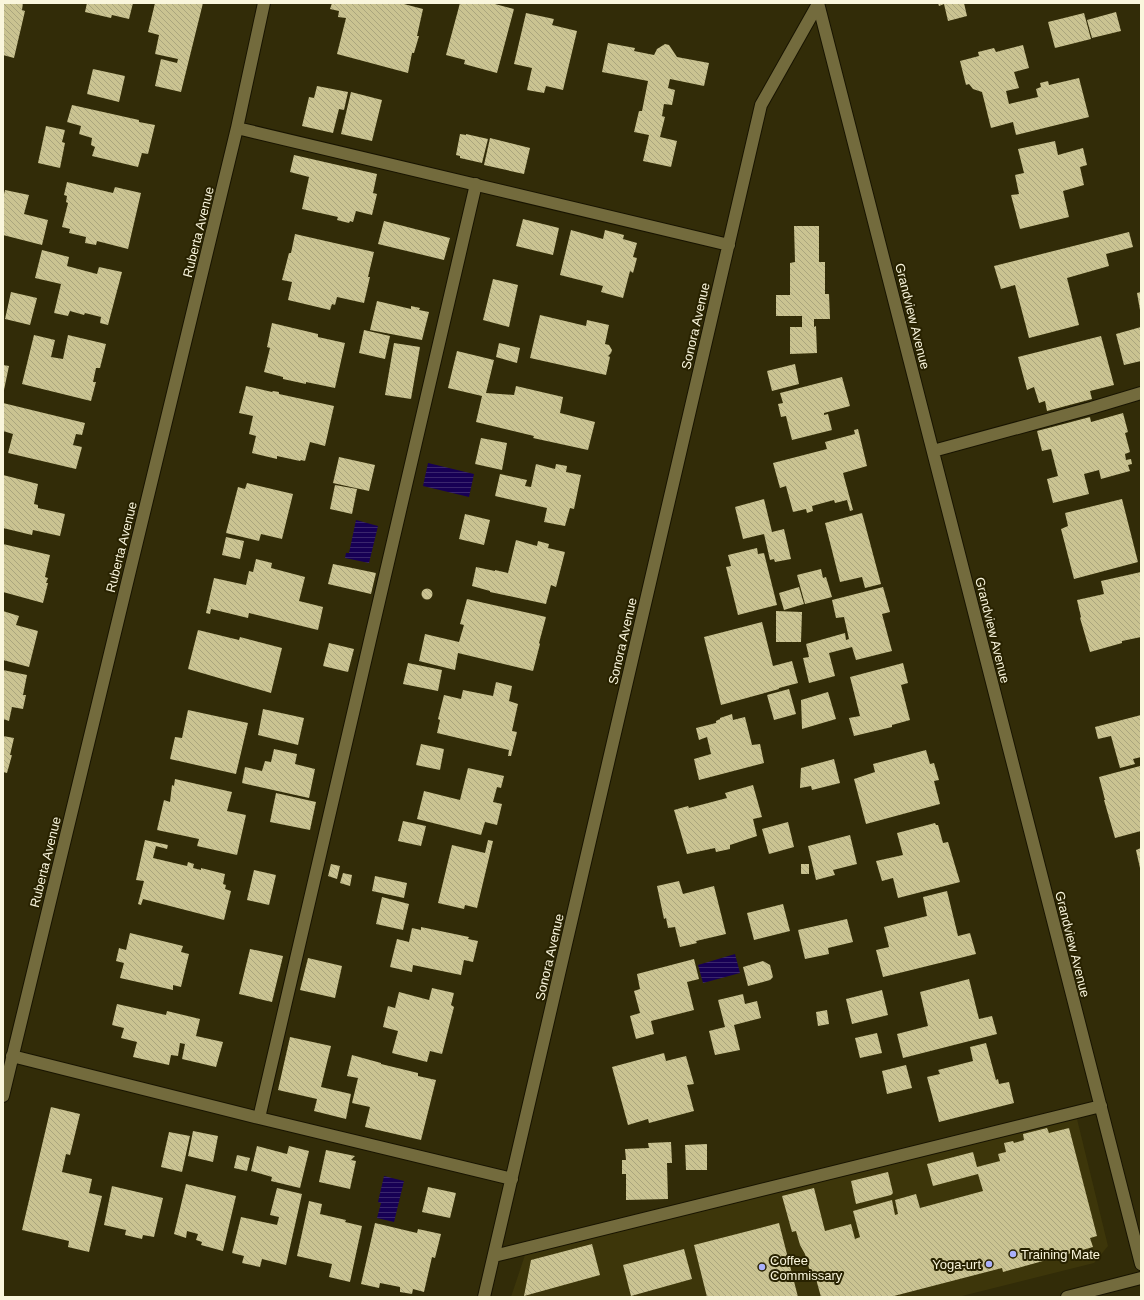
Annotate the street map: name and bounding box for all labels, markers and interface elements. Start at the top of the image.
street label: Ruberta Avenue [180,185,217,279]
street label: Grandview Avenue [892,261,933,371]
street label: Sonora Avenue [678,281,713,371]
street label: Ruberta Avenue [103,500,140,594]
street label: Grandview Avenue [972,575,1013,685]
street label: Sonora Avenue [605,596,640,686]
street label: Ruberta Avenue [27,815,64,909]
street label: Grandview Avenue [1052,889,1093,999]
street label: Sonora Avenue [532,912,567,1002]
place label: Training Mate [1021,1247,1100,1262]
marker: Training Mate [1008,1249,1018,1259]
place label: Coffee Commissary [770,1253,843,1283]
place label: Yoga-urt [932,1257,981,1272]
marker: Yoga-urt [984,1259,994,1269]
marker: Coffee Commissary [757,1262,767,1272]

